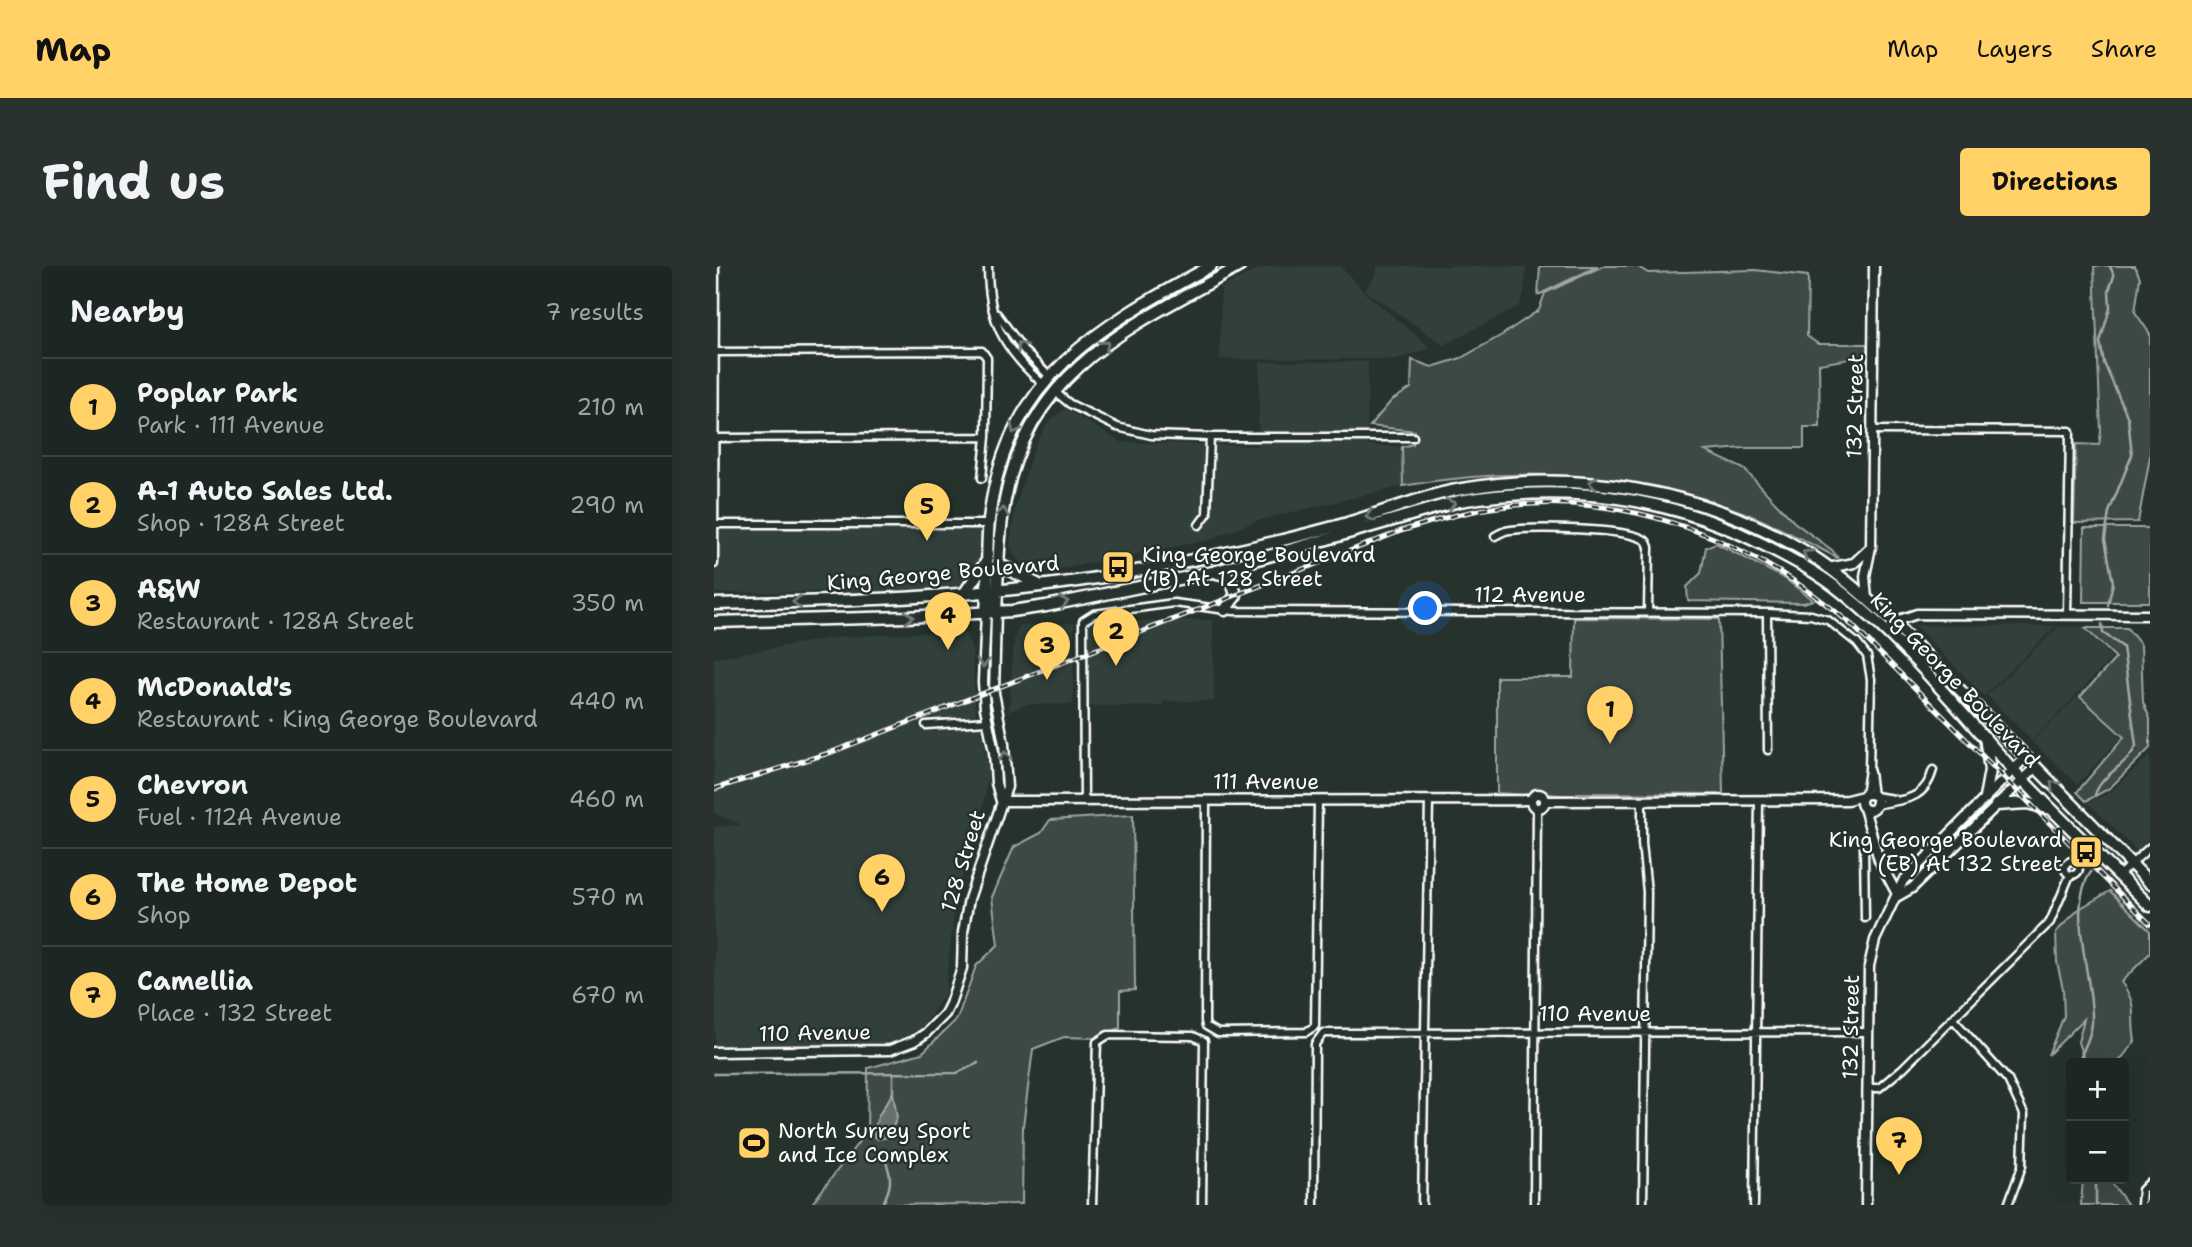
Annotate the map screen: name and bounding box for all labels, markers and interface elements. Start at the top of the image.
text: Map [35,27,111,72]
text: Map [1887,33,1938,65]
text: Layers [1976,33,2053,65]
text: Share [2091,33,2157,65]
button: Directions [1960,148,2150,216]
text: Find us [42,149,225,215]
text: Nearby [70,291,185,332]
text: 7 results [545,297,644,327]
one-way arrow [1017,341,1030,353]
one-way arrow [1096,341,1109,353]
street label: 132 Street [1840,353,1870,459]
text: Poplar Park [137,375,298,410]
text: 1 [88,392,98,422]
text: 210 m [576,392,644,422]
text: Park · 111 Avenue [137,410,325,440]
one-way arrow [1009,422,1023,434]
text: A-1 Auto Sales Ltd. [137,473,393,508]
one-way arrow [1587,476,1599,491]
pin: 5 [904,483,950,541]
text: 2 [85,490,101,520]
text: 290 m [570,490,644,520]
one-way arrow [1445,498,1457,512]
one-way arrow [995,507,1010,518]
text: Shop · 128A Street [137,508,345,538]
one-way arrow [1364,508,1376,523]
place label: King George Boulevard (1B) At 128 Street [1142,541,1375,593]
bus stop icon: King George Boulevard (1B) At 128 Street [1099,548,1137,586]
street label: King George Boulevard [826,549,1060,597]
one-way arrow [1802,549,1815,562]
text: A&W [137,571,201,606]
street label: 112 Avenue [1474,581,1586,609]
street label: King George Boulevard [1864,586,2046,774]
text: 3 [85,588,101,618]
text: 350 m [571,588,644,618]
your location [1408,591,1442,625]
pin: 4 [925,592,971,650]
one-way arrow [791,594,801,610]
one-way arrow [1058,596,1070,611]
text: Restaurant · 128A Street [137,606,414,636]
pin: 2 [1093,608,1139,666]
one-way arrow [904,610,915,625]
pin: 3 [1024,622,1070,680]
one-way arrow [976,658,991,669]
text: McDonald's [137,669,292,704]
text: 4 [85,686,101,716]
text: 440 m [569,686,644,716]
pin: 1 [1587,686,1633,744]
text: Restaurant · King George Boulevard [137,704,538,734]
one-way arrow [998,750,1013,761]
text: Chevron [137,767,248,802]
street label: 111 Avenue [1213,768,1319,796]
one-way arrow [2050,781,2062,793]
text: 5 [86,784,100,814]
text: 460 m [569,784,644,814]
text: Fuel · 112A Avenue [137,802,342,832]
street label: 128 Street [934,807,992,915]
place label: King George Boulevard (EB) At 132 Street [1829,826,2062,878]
bus stop icon: King George Boulevard (EB) At 132 Street [2067,833,2105,871]
pin: 6 [859,854,905,912]
text: The Home Depot [137,865,357,900]
text: 6 [85,882,101,912]
text: 570 m [572,882,644,912]
text: Shop [137,900,191,930]
text: Camellia [137,963,253,998]
street label: 132 Street [1836,974,1866,1080]
text: 7 [85,980,101,1010]
text: 670 m [571,980,644,1010]
text: Place · 132 Street [137,998,332,1028]
street label: 110 Avenue [1539,1000,1651,1028]
street label: 110 Avenue [759,1018,871,1048]
map controls [2066,1058,2129,1184]
button: + [2066,1058,2129,1121]
place label: North Surrey Sport and Ice Complex [778,1117,971,1169]
pin: 7 [1876,1117,1922,1175]
button: − [2066,1121,2129,1184]
sports icon: North Surrey Sport and Ice Complex [735,1124,773,1162]

